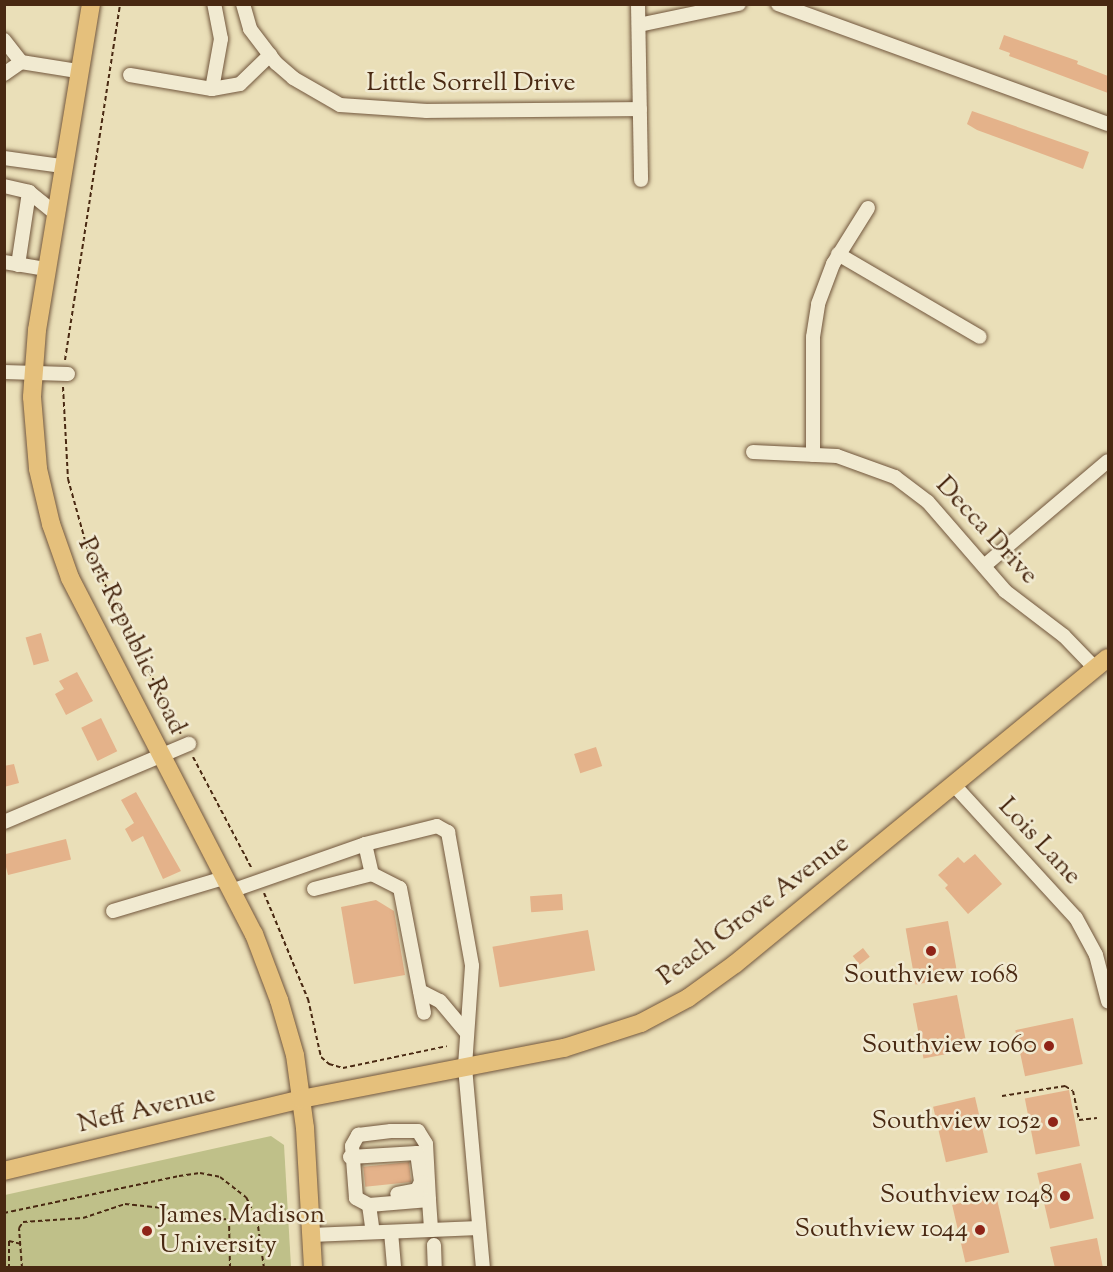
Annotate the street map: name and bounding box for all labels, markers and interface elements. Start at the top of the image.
street label: Little Sorrell Drive [366,68,576,100]
street label: Decca Drive [928,471,1044,591]
street label: Port Republic Road [70,532,192,740]
street label: Lois Lane [991,792,1087,892]
street label: Peach Grove Avenue [652,829,856,993]
marker: Southview 1068 [924,944,938,958]
place label: Southview 1068 [844,960,1018,992]
place label: Southview 1060 [862,1030,1037,1062]
marker: Southview 1060 [1042,1039,1056,1053]
street label: Neff Avenue [75,1079,219,1141]
place label: Southview 1052 [871,1106,1041,1138]
marker: Southview 1052 [1046,1115,1060,1129]
place label: Southview 1048 [880,1180,1053,1212]
marker: Southview 1048 [1058,1189,1072,1203]
place label: James Madison University [159,1200,325,1262]
place label: Southview 1044 [795,1214,968,1246]
marker: Southview 1044 [973,1223,987,1237]
marker: James Madison University [140,1224,154,1238]

